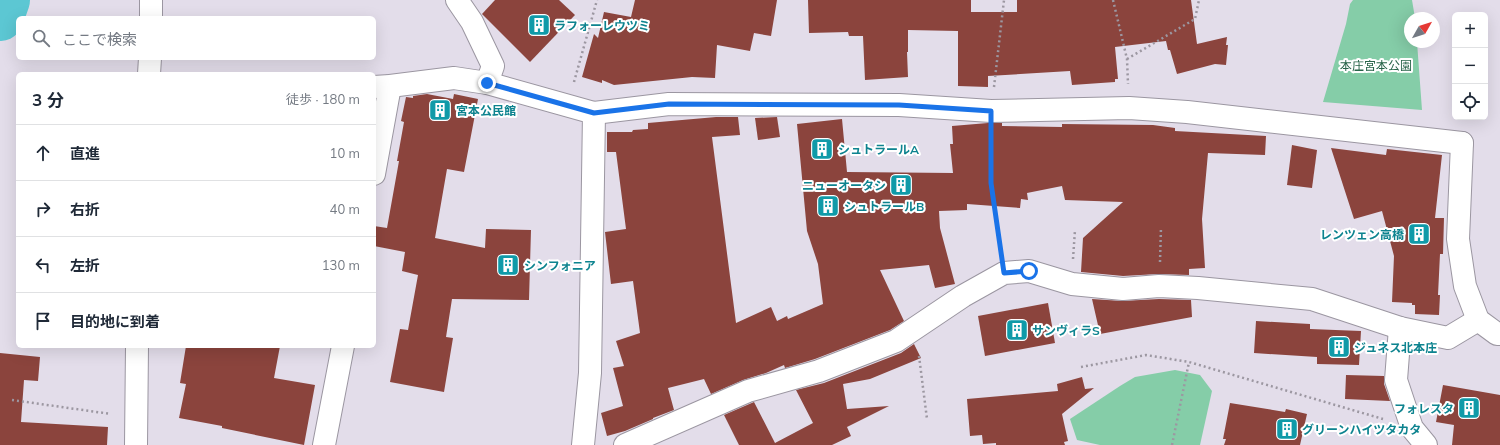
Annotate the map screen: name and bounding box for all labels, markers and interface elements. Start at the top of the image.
building icon: ラフォーレウツミ [526,12,552,38]
north arrow [1404,12,1440,48]
map controls [1452,12,1488,120]
button: + [1452,12,1488,48]
search box [16,16,376,60]
place label: ラフォーレウツミ [554,18,650,33]
icon: search [30,27,52,49]
text: ここで検索 [62,30,137,49]
button: − [1452,48,1488,84]
park label: 本庄宮本公園 [1340,58,1412,73]
route end [478,74,496,92]
button: locate [1452,84,1488,120]
text: 3 分 [32,89,64,110]
text: 徒歩 · 180 m [286,91,360,107]
building icon: 宮本公民館 [427,97,453,123]
place label: 宮本公民館 [456,103,516,118]
building icon: シュトラールA [809,136,835,162]
icon: ahead [32,142,54,164]
place label: シュトラールA [838,142,919,157]
text: 直進 [70,144,100,163]
text: 10 m [330,145,360,161]
building icon: ニューオータシ [888,172,914,198]
place label: ニューオータシ [802,178,886,193]
building icon: シュトラールB [815,193,841,219]
icon: right [32,198,54,220]
place label: シュトラールB [844,199,924,214]
text: 右折 [70,200,100,219]
text: 40 m [330,201,360,217]
building icon: レンツェン高橋 [1406,221,1432,247]
place label: レンツェン高橋 [1320,227,1405,242]
building icon: シンフォニア [495,252,521,278]
icon: left [32,254,54,276]
text: 左折 [70,256,100,275]
text: 130 m [322,257,360,273]
place label: シンフォニア [524,258,596,273]
route start [1020,262,1038,280]
icon: arrive [32,310,54,332]
text: 目的地に到着 [70,312,160,331]
building icon: サンヴィラS [1004,317,1030,343]
place label: サンヴィラS [1032,323,1100,338]
building icon: ジュネス北本庄 [1326,334,1352,360]
place label: ジュネス北本庄 [1354,340,1437,355]
building icon: フォレスタ [1456,395,1482,421]
place label: フォレスタ [1394,401,1454,416]
building icon: グリーンハイツタカタ [1274,416,1300,442]
place label: グリーンハイツタカタ [1302,422,1421,437]

